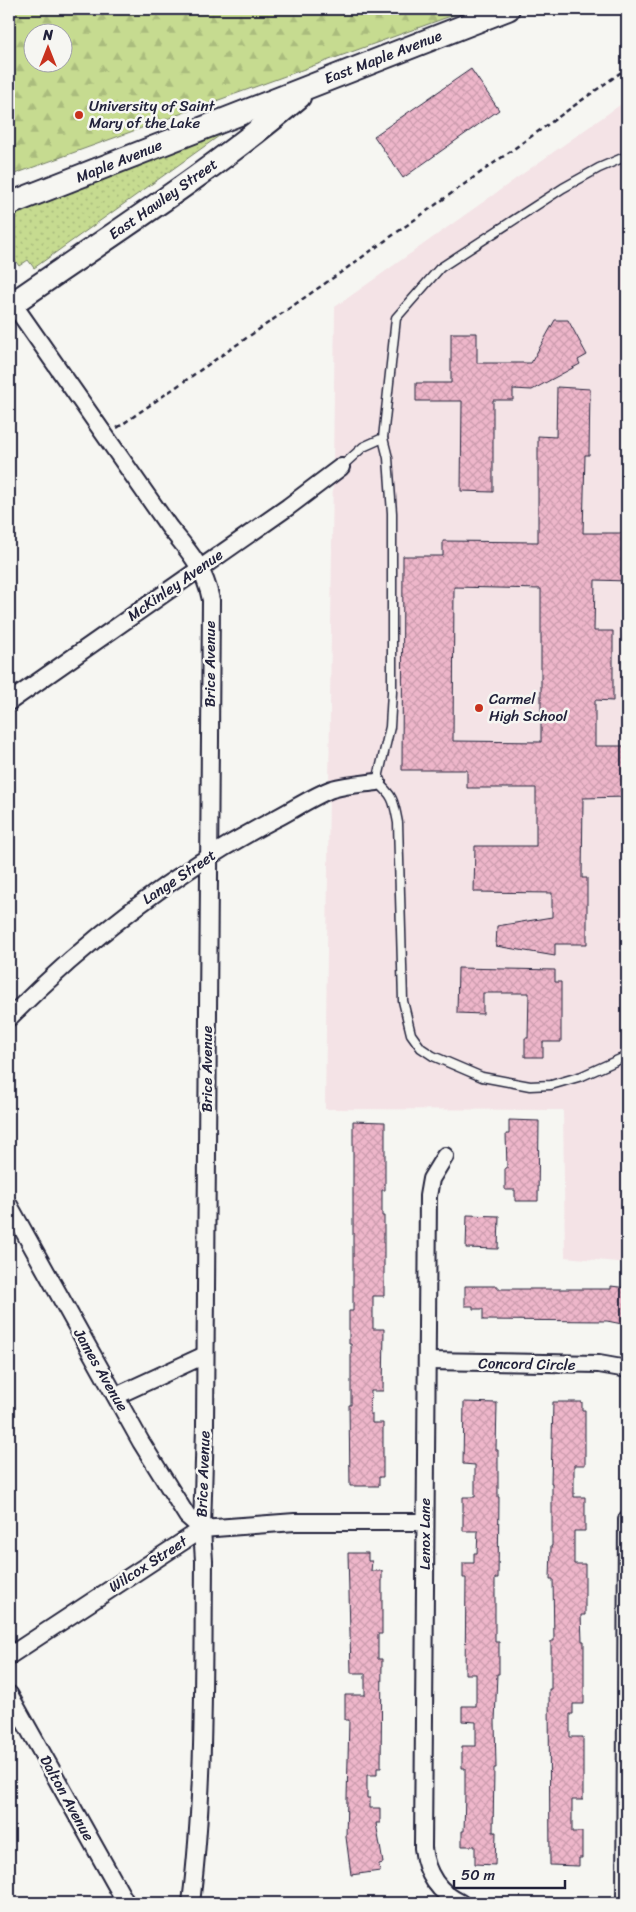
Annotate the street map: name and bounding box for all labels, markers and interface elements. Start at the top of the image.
north arrow [22,22,72,72]
text: N [42,23,53,48]
street label: East Maple Avenue [320,23,446,91]
place label: University of Saint Mary of the Lake [89,93,216,136]
marker: University of Saint Mary of the Lake [73,109,85,121]
street label: Maple Avenue [72,132,167,190]
street label: East Hawley Street [103,151,223,247]
street label: McKinley Avenue [121,542,229,628]
street label: Brice Avenue [197,620,223,707]
place label: Carmel High School [489,686,568,729]
marker: Carmel High School [473,702,485,714]
street label: Lange Street [137,842,222,911]
street label: Brice Avenue [194,1025,220,1112]
street label: James Avenue [66,1323,136,1417]
street label: Concord Circle [478,1350,576,1378]
street label: Brice Avenue [188,1430,218,1518]
street label: Lenox Lane [412,1498,438,1570]
street label: Wilcox Street [103,1528,194,1599]
street label: Dalton Avenue [33,1750,102,1846]
scale bar [454,1857,565,1889]
text: 50 m [461,1862,496,1888]

